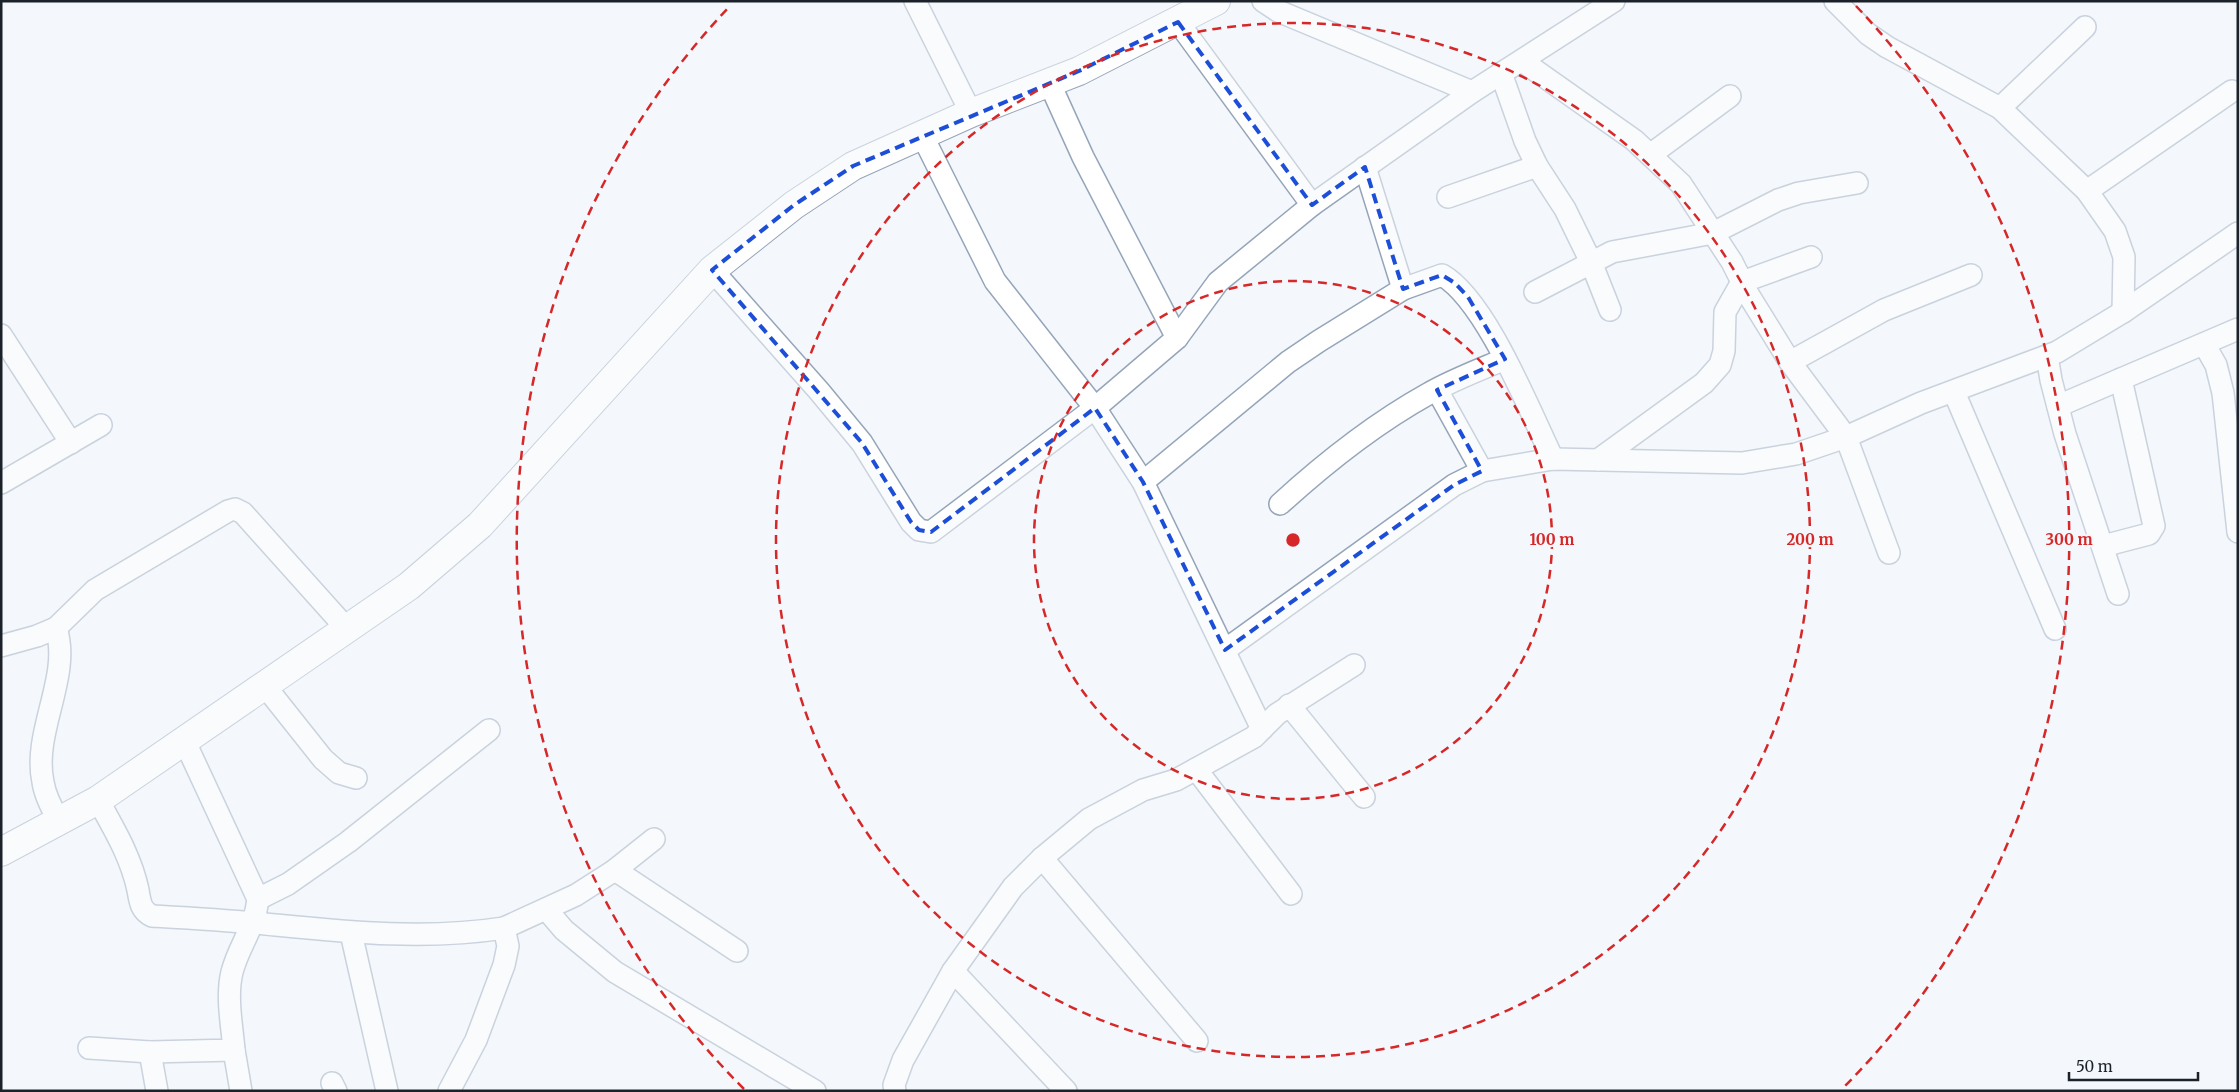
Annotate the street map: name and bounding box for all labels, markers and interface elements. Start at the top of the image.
text: 100 m [1530,530,1574,549]
text: 200 m [1786,530,1834,549]
text: 300 m [2045,530,2093,549]
centre of rings [1284,531,1302,549]
scale bar [2069,1050,2198,1082]
text: 50 m [2076,1057,2113,1076]

